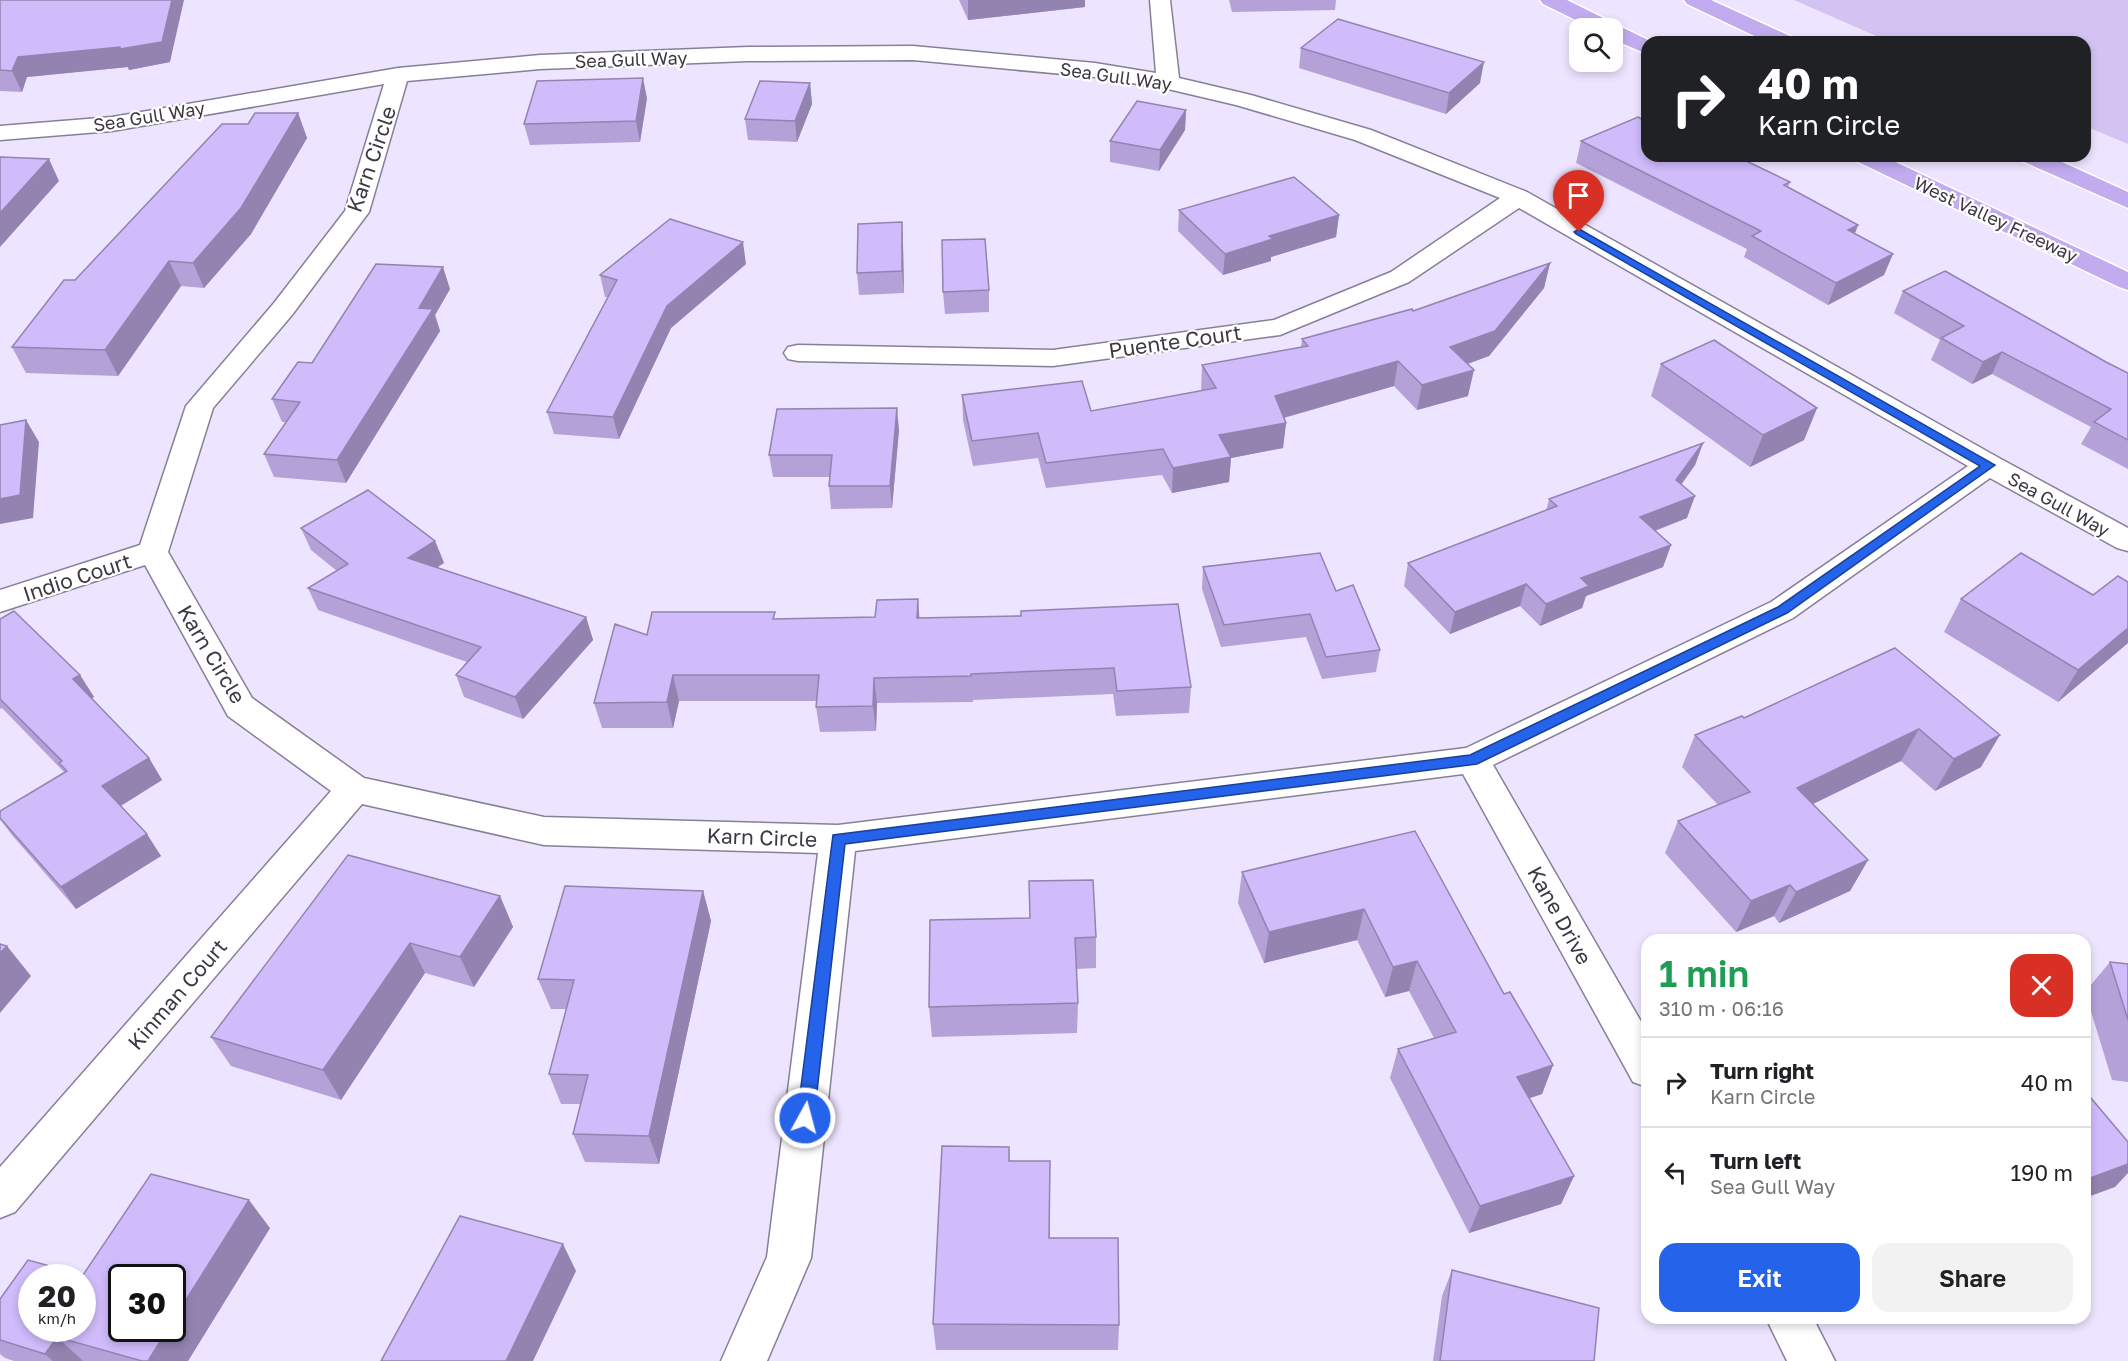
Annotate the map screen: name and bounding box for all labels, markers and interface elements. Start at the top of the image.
map controls [1569,18,1623,72]
button: search [1569,18,1623,72]
street label: Sea Gull Way [574,46,688,72]
street label: Sea Gull Way [1059,57,1173,95]
text: 40 m [1758,58,1859,108]
icon: right [1659,60,1737,138]
street label: Sea Gull Way [92,96,206,136]
street label: Karn Circle [341,103,401,215]
text: Karn Circle [1758,109,1900,141]
pin [1553,170,1604,232]
street label: West Valley Freeway [1911,171,2081,267]
icon: arrive [1562,179,1595,212]
street label: Puente Court [1107,319,1243,363]
street label: Sea Gull Way [2004,467,2114,541]
street label: Indio Court [19,547,135,607]
street label: Karn Circle [172,600,252,708]
street label: Karn Circle [706,822,818,852]
street label: Kane Drive [1522,861,1598,969]
street label: Kinman Court [122,933,232,1055]
text: 1 min [1659,952,1749,995]
button: close [2010,954,2073,1017]
text: 310 m · 06:16 [1659,996,1784,1020]
text: Turn right [1710,1057,1814,1084]
icon: right [1659,1066,1692,1099]
text: 40 m [2021,1069,2073,1096]
text: Karn Circle [1710,1084,1815,1108]
position arrow [773,1086,837,1150]
text: Turn left [1710,1147,1801,1174]
icon: left [1659,1156,1692,1189]
text: 190 m [2010,1159,2073,1186]
text: Sea Gull Way [1710,1174,1835,1198]
button: Exit [1659,1243,1860,1312]
button: Share [1872,1243,2073,1312]
speed limit sign: 30 [108,1264,186,1342]
text: 20 [38,1278,76,1314]
text: km/h [38,1309,76,1327]

